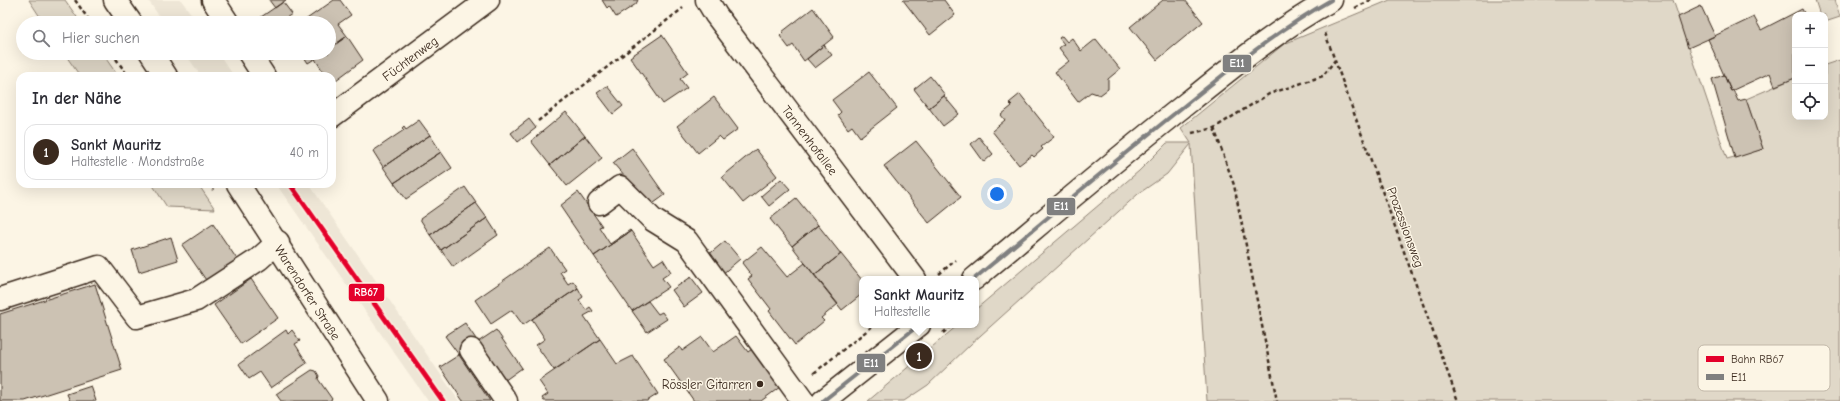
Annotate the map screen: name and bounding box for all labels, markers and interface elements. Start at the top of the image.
map controls [1792,12,1828,120]
button: + [1792,12,1828,48]
search box [16,16,336,60]
icon: search [30,27,52,49]
text: Hier suchen [62,29,140,47]
street label: Füchtenweg [379,33,441,84]
button: − [1792,48,1828,84]
line badge: E11 [1222,54,1252,73]
text: E11 [1229,57,1245,70]
button: locate [1792,84,1828,120]
text: In der Nähe [32,89,121,108]
street label: Tannenhofallee [779,103,841,178]
text: Sankt Mauritz [71,136,161,154]
text: 1 [43,145,49,160]
text: 40 m [290,145,319,160]
text: Haltestelle · Mondstraße [71,154,204,169]
your location [987,184,1007,204]
street label: Prozessionsweg [1384,185,1427,270]
line badge: E11 [1046,197,1076,216]
text: E11 [1053,200,1069,213]
street label: Warendorfer Straße [271,242,344,343]
popup [859,276,979,328]
line badge: RB67 [348,283,385,302]
text: RB67 [354,286,378,299]
text: Sankt Mauritz [874,286,964,304]
text: Haltestelle [874,304,930,319]
pin: 1 [906,341,932,371]
legend [1698,345,1830,391]
line badge: E11 [856,353,886,373]
text: Bahn RB67 [1731,353,1784,366]
text: E11 [863,357,879,370]
text: E11 [1731,371,1746,384]
place label: Rössler Gitarren [662,377,752,392]
marker: Rössler Gitarren [755,379,765,389]

